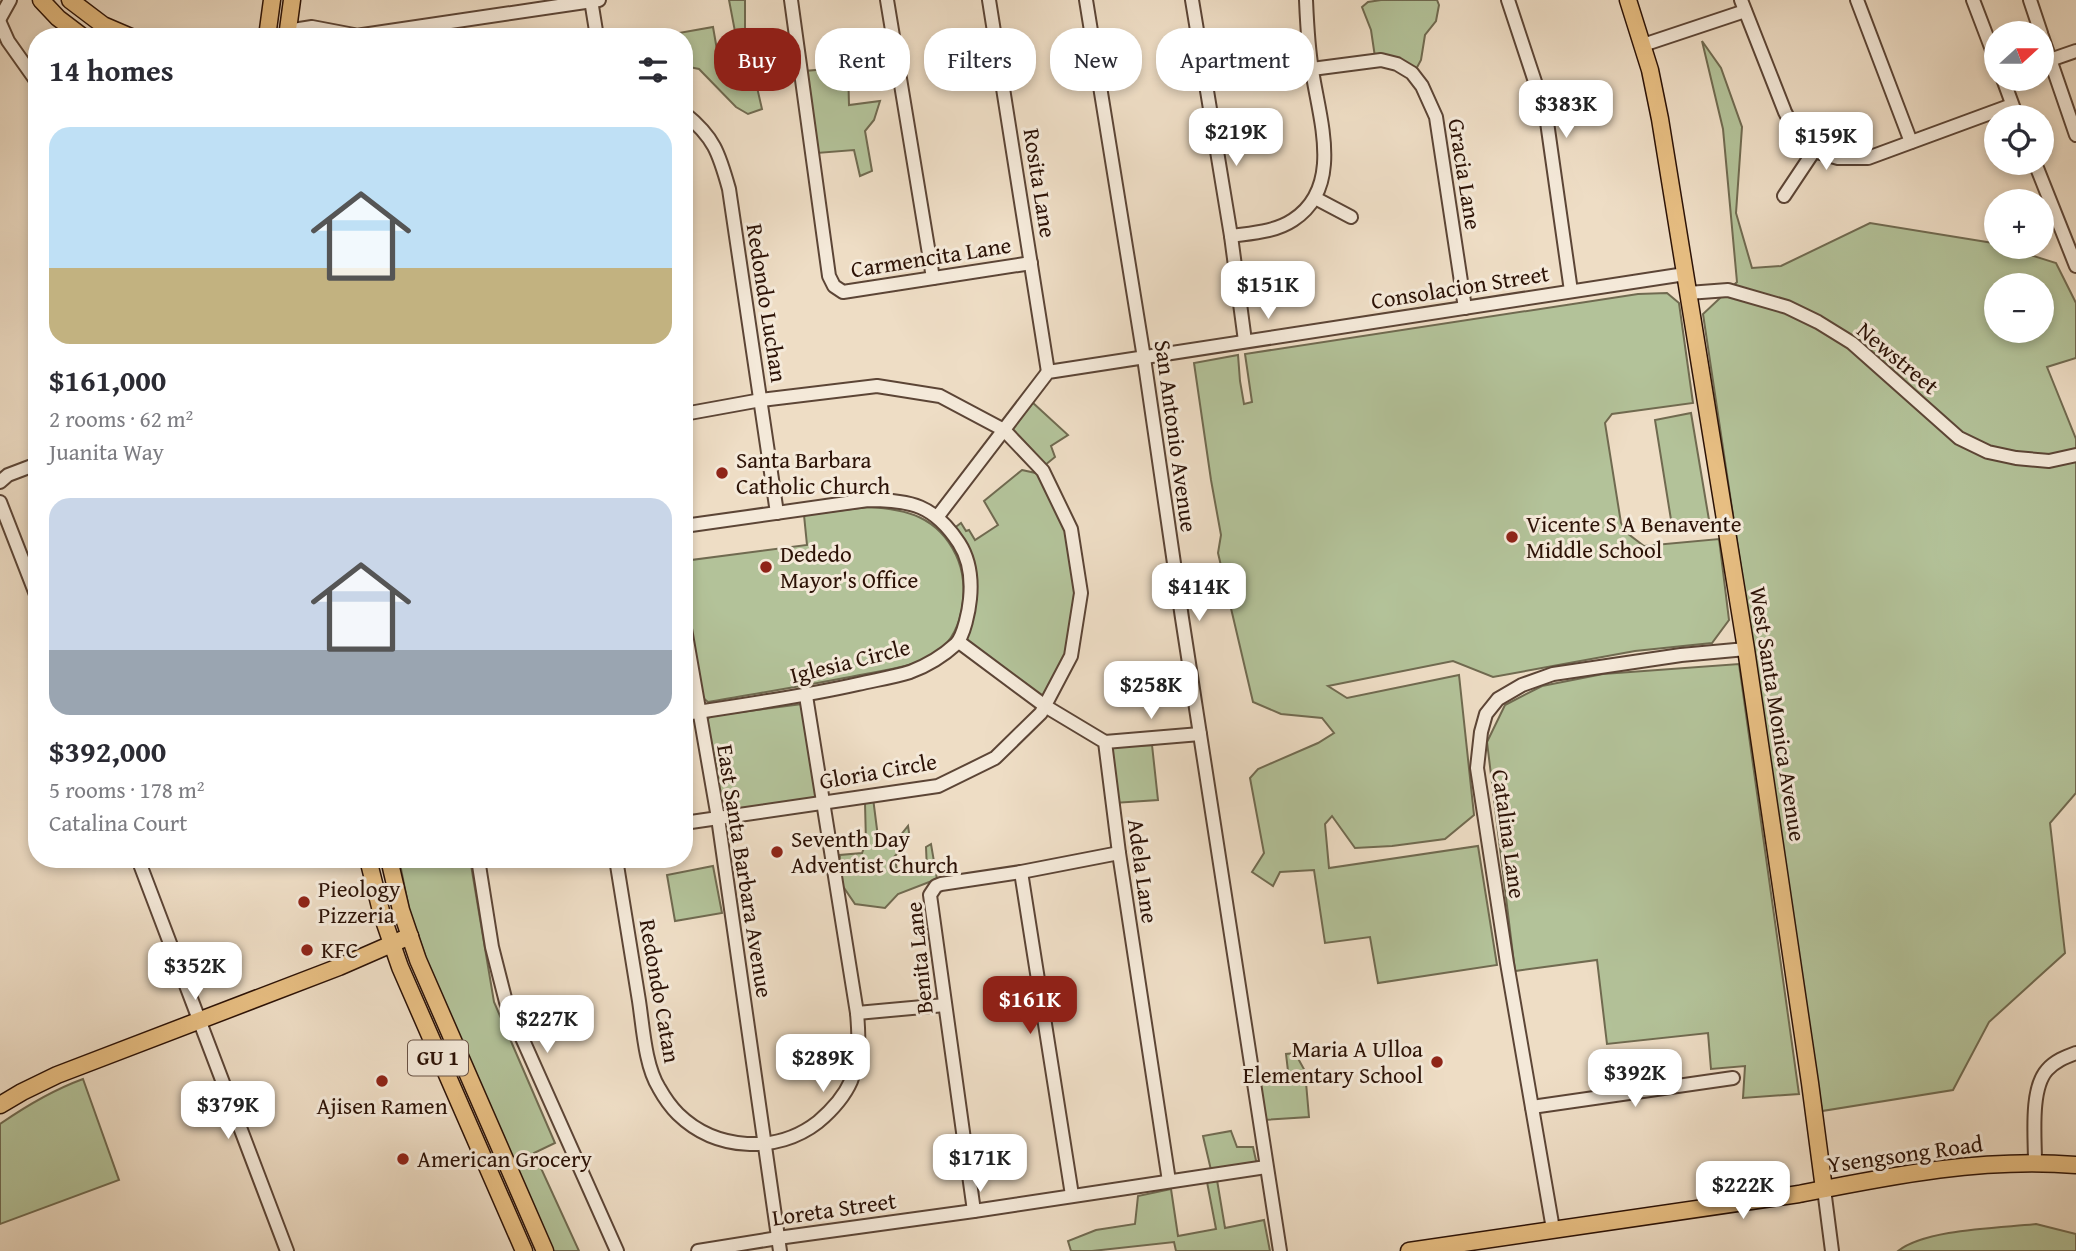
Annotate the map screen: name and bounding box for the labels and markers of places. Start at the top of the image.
pin: $383K [1517,80,1615,140]
pin: $219K [1187,108,1285,168]
pin: $159K [1777,113,1875,172]
pin: $151K [1219,262,1317,321]
place label: Santa Barbara Catholic Church [736,443,890,502]
marker: Santa Barbara Catholic Church [714,465,730,481]
place label: Vicente S A Benavente Middle School [1526,507,1742,566]
marker: Vicente S A Benavente Middle School [1504,529,1520,545]
place label: Dededo Mayor's Office [780,537,918,596]
marker: Dededo Mayor's Office [758,559,774,575]
pin: $414K [1150,564,1248,623]
pin: $258K [1102,662,1200,721]
place label: Seventh Day Adventist Church [791,822,959,881]
marker: Seventh Day Adventist Church [769,844,785,860]
place label: Pieology Pizzeria [318,872,401,931]
marker: Pieology Pizzeria [296,894,312,910]
place label: KFC [321,933,358,966]
pin: $352K [146,942,244,1002]
marker: KFC [299,942,315,958]
pin: $161K [981,976,1079,1036]
pin: $227K [498,996,596,1055]
place label: Maria A Ulloa Elementary School [1243,1032,1423,1091]
pin: $289K [774,1034,872,1094]
pin: $392K [1586,1050,1684,1109]
marker: Maria A Ulloa Elementary School [1429,1054,1445,1070]
marker: Ajisen Ramen [374,1073,390,1089]
pin: $379K [179,1082,277,1141]
place label: Ajisen Ramen [316,1089,448,1122]
pin: $171K [931,1134,1029,1194]
place label: American Grocery [417,1142,592,1175]
marker: American Grocery [395,1151,411,1167]
pin: $222K [1694,1162,1792,1221]

